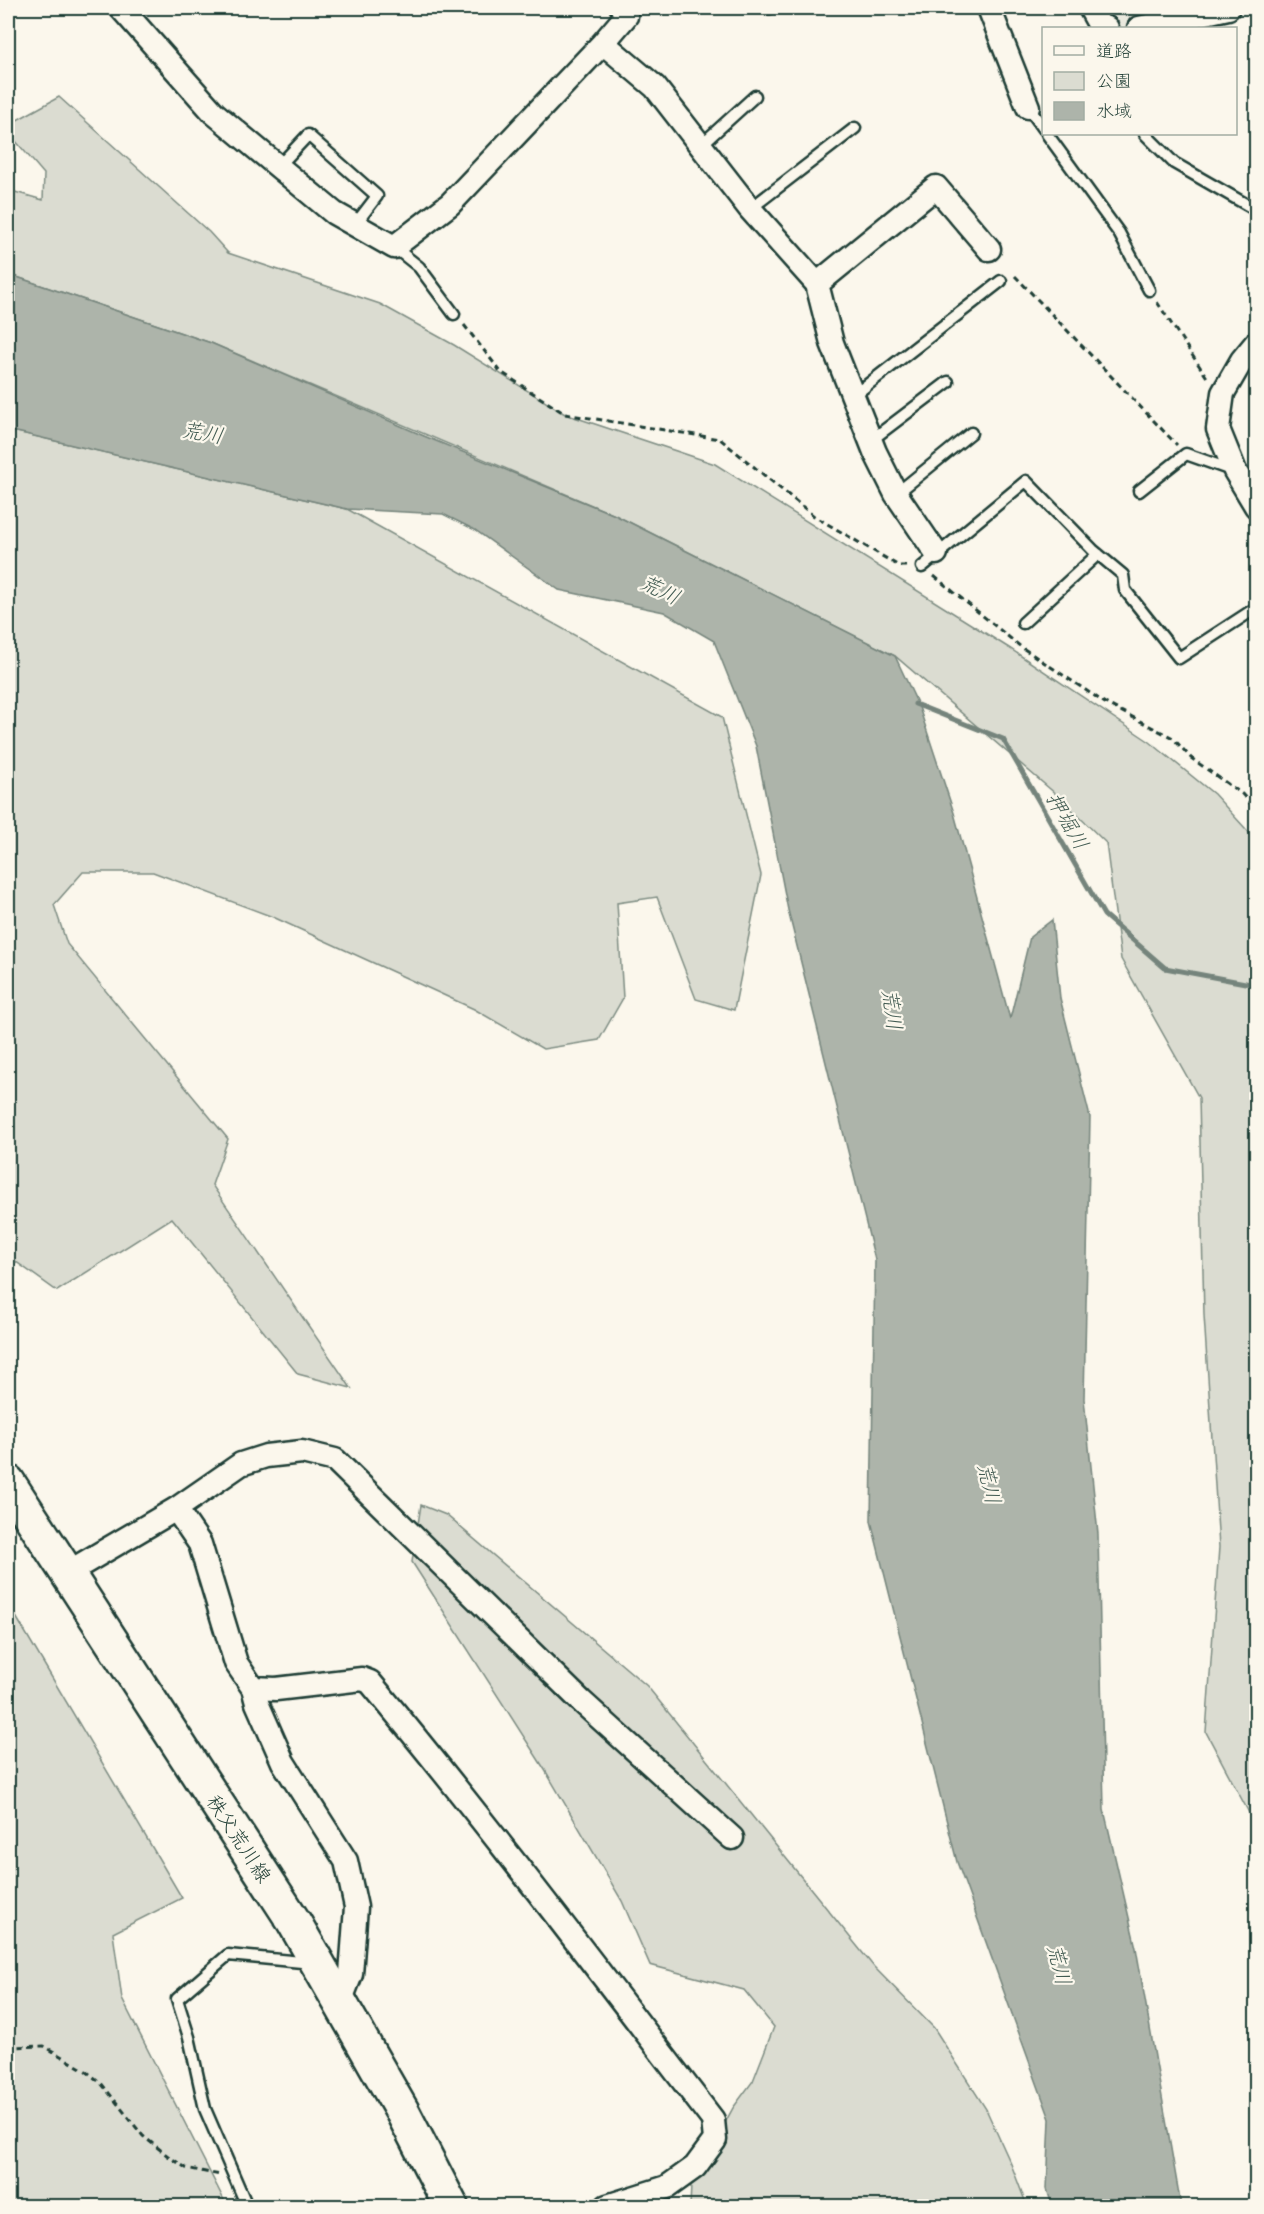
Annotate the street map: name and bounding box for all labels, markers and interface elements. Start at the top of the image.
legend [1042,27,1237,135]
text: 道路 [1096,36,1132,63]
text: 公園 [1096,66,1132,93]
text: 水域 [1096,96,1132,123]
water label: 荒川 [180,412,226,450]
water label: 荒川 [635,564,687,612]
water label: 押堀川 [1039,785,1099,855]
water label: 荒川 [875,986,913,1032]
water label: 荒川 [971,1459,1011,1507]
street label: 秩父荒川線 [200,1788,280,1888]
water label: 荒川 [1040,1940,1082,1988]

